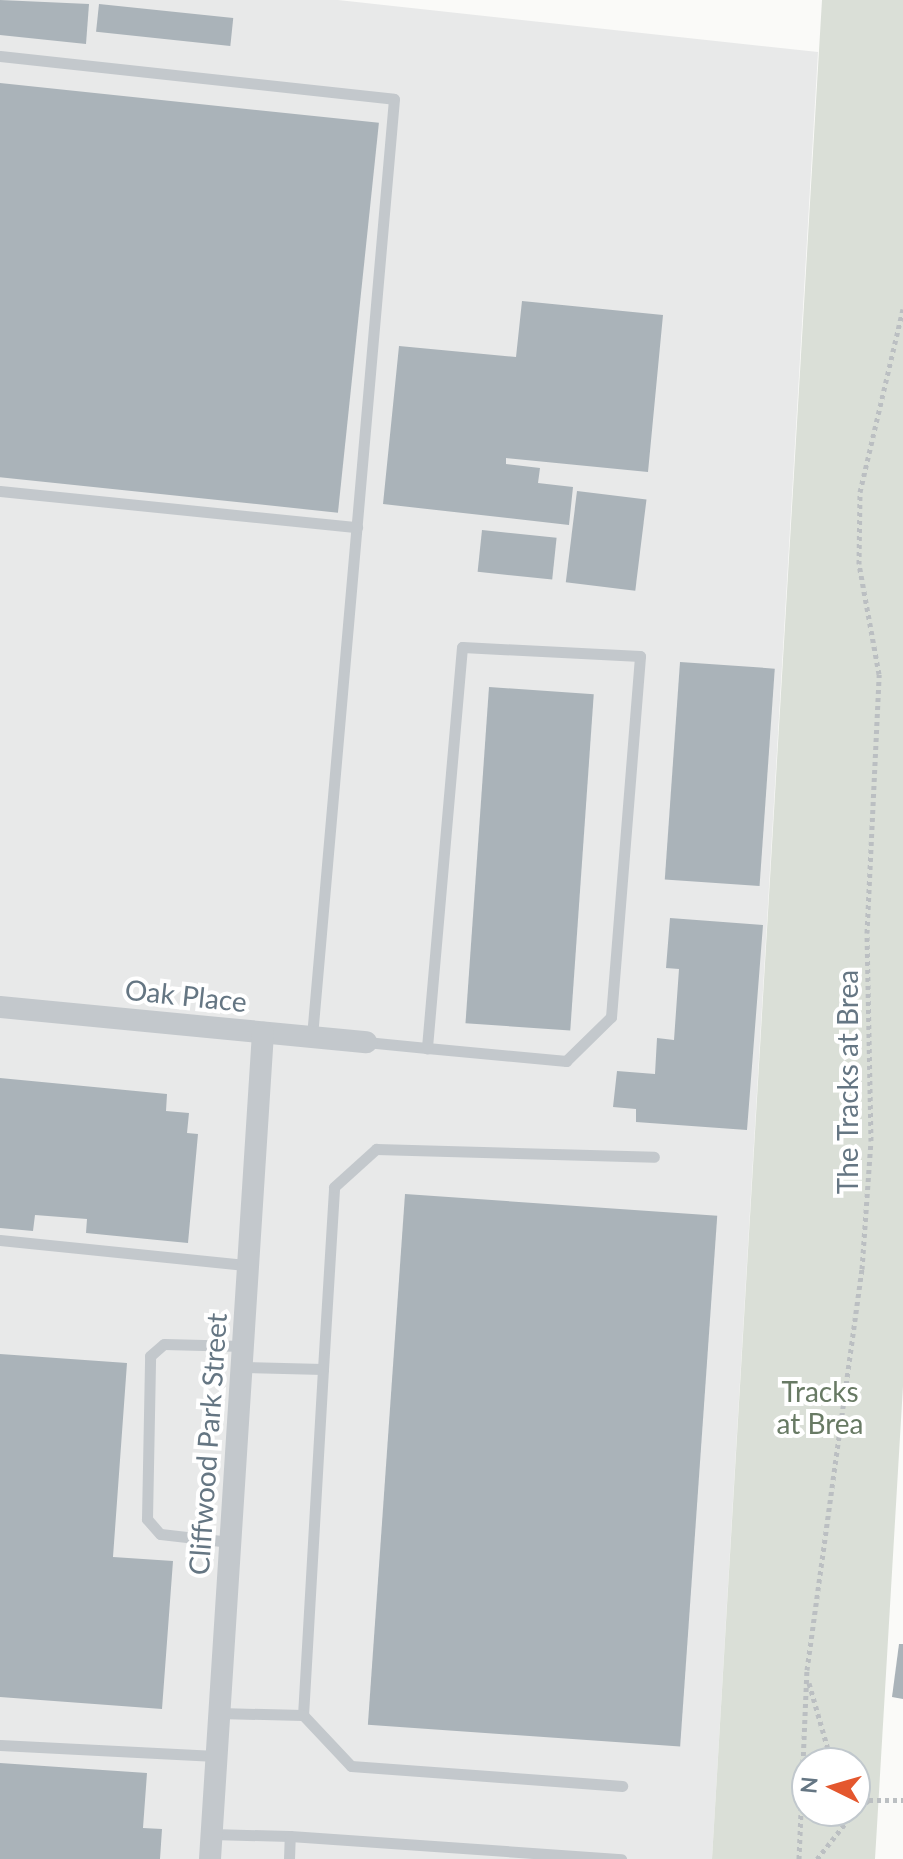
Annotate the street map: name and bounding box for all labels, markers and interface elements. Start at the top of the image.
street label: The Tracks at Brea [830,969,864,1195]
street label: Oak Place [123,972,249,1018]
street label: Cliffwood Park Street [181,1312,233,1576]
park label: Tracks at Brea [776,1374,864,1440]
north arrow [791,1747,871,1827]
text: N [794,1775,823,1795]

